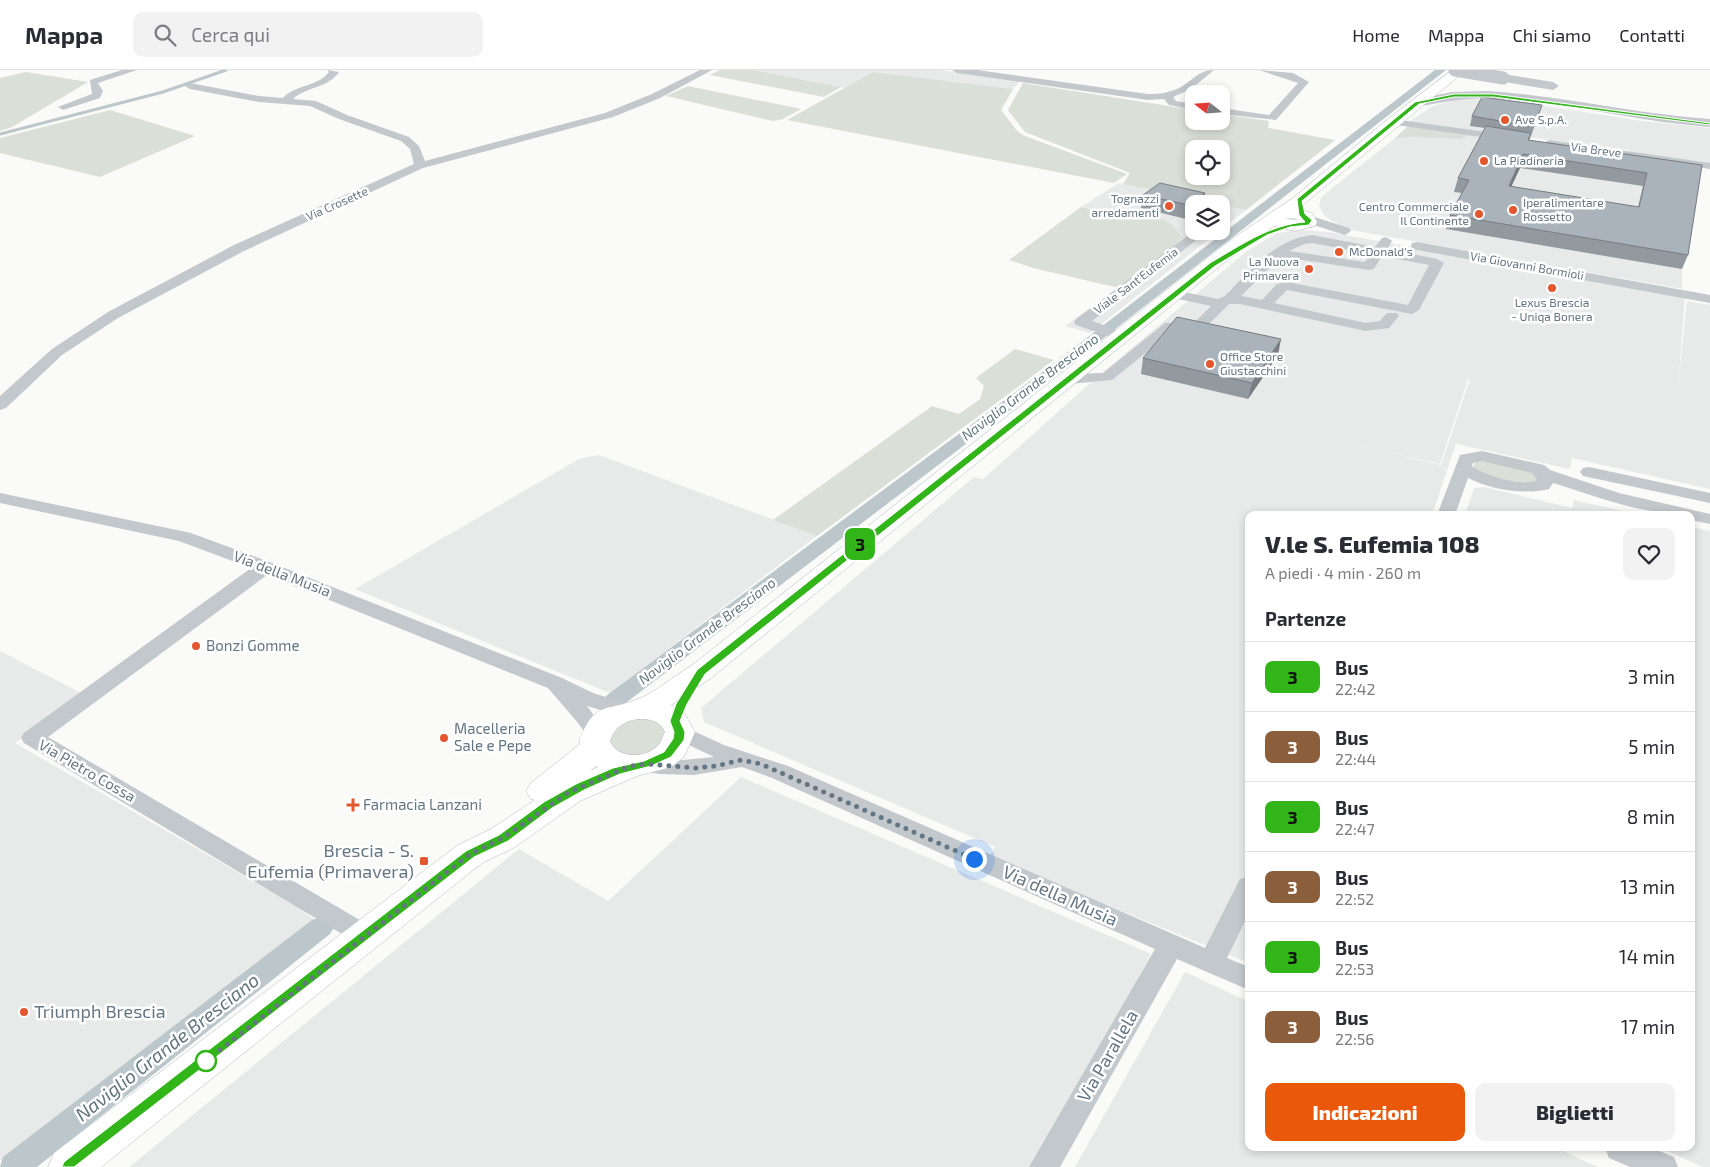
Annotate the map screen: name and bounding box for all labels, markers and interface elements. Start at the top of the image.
search box [133,12,483,57]
text: Mappa [25,20,103,49]
icon: search [151,21,179,49]
text: Cerca qui [191,23,270,46]
text: Home [1352,24,1400,46]
text: Mappa [1428,24,1484,46]
text: Chi siamo [1512,24,1591,46]
text: Contatti [1619,24,1685,46]
north arrow [1185,85,1230,130]
map controls [1185,85,1230,240]
place label: Ave S.p.A. [1515,112,1567,126]
marker: Ave S.p.A. [1499,114,1511,126]
street label: Via Breve [1570,139,1622,159]
button: locate [1185,140,1230,185]
place label: La Piadineria [1494,153,1564,167]
marker: La Piadineria [1478,155,1490,167]
street label: Via Crosette [304,183,370,223]
place label: Tognazzi arredamenti [1092,191,1159,219]
button: layers [1185,195,1230,240]
place label: Iperalimentare Rossetto [1523,195,1604,223]
place label: Centro Commerciale Il Continente [1359,199,1469,227]
marker: Tognazzi arredamenti [1163,200,1175,212]
marker: Iperalimentare Rossetto [1507,204,1519,216]
marker: Centro Commerciale Il Continente [1473,208,1485,220]
street label: Viale Sant'Eufemia [1091,244,1180,316]
place label: McDonald's [1349,244,1413,258]
marker: McDonald's [1333,246,1345,258]
street label: Via Giovanni Bormioli [1469,248,1585,282]
place label: La Nuova Primavera [1243,254,1299,282]
marker: La Nuova Primavera [1303,263,1315,275]
marker: Lexus Brescia - Uniqa Bonera [1546,282,1558,294]
place label: Lexus Brescia - Uniqa Bonera [1511,295,1593,323]
water label: Naviglio Grande Bresciano [958,329,1102,444]
place label: Office Store Giustacchini [1220,349,1286,377]
marker: Office Store Giustacchini [1204,358,1216,370]
line badge: 3 [844,528,876,560]
button: heart [1623,528,1675,580]
text: V.le S. Eufemia 108 [1265,529,1480,558]
text: 3 [855,533,865,555]
street label: Via della Musia [231,546,334,600]
text: A piedi · 4 min · 260 m [1265,563,1421,582]
water label: Naviglio Grande Bresciano [635,573,779,688]
text: Partenze [1265,607,1346,630]
place label: Bonzi Gomme [206,636,300,654]
marker: Bonzi Gomme [190,640,202,652]
text: Bus [1335,656,1369,679]
text: 3 min [1628,665,1675,688]
text: 3 [1287,666,1298,688]
text: 22:42 [1335,679,1376,698]
place label: Macelleria Sale e Pepe [454,719,531,754]
text: Bus [1335,726,1369,749]
marker: Macelleria Sale e Pepe [438,732,450,744]
street label: Via Pietro Cossa [36,735,139,805]
text: 5 min [1628,735,1675,758]
text: 3 [1287,736,1298,758]
text: 22:44 [1335,749,1376,768]
place label: Farmacia Lanzani [363,795,482,813]
text: Bus [1335,796,1369,819]
marker: Farmacia Lanzani [347,799,359,811]
text: 8 min [1627,805,1675,828]
text: 3 [1287,806,1298,828]
text: 22:47 [1335,819,1375,838]
place label: Brescia - S. Eufemia (Primavera) [247,839,414,882]
your location [962,847,987,872]
marker: Brescia - S. Eufemia (Primavera) [418,855,430,867]
street label: Via della Musia [1000,860,1121,930]
text: Bus [1335,866,1369,889]
text: 13 min [1620,875,1675,898]
text: 3 [1287,876,1298,898]
text: 22:52 [1335,889,1374,908]
text: Bus [1335,936,1369,959]
text: 14 min [1619,945,1675,968]
text: 3 [1287,946,1298,968]
text: 22:53 [1335,959,1374,978]
water label: Naviglio Grande Bresciano [70,968,263,1126]
place label: Triumph Brescia [34,1000,166,1022]
marker: Triumph Brescia [18,1006,30,1018]
street label: Via Parallela [1072,1006,1142,1105]
text: Bus [1335,1006,1369,1029]
text: 17 min [1621,1015,1675,1038]
text: 3 [1287,1016,1298,1038]
text: 22:56 [1335,1029,1375,1048]
unlabelled marker [195,1050,217,1072]
button: Indicazioni [1265,1083,1465,1141]
button: Biglietti [1475,1083,1675,1141]

